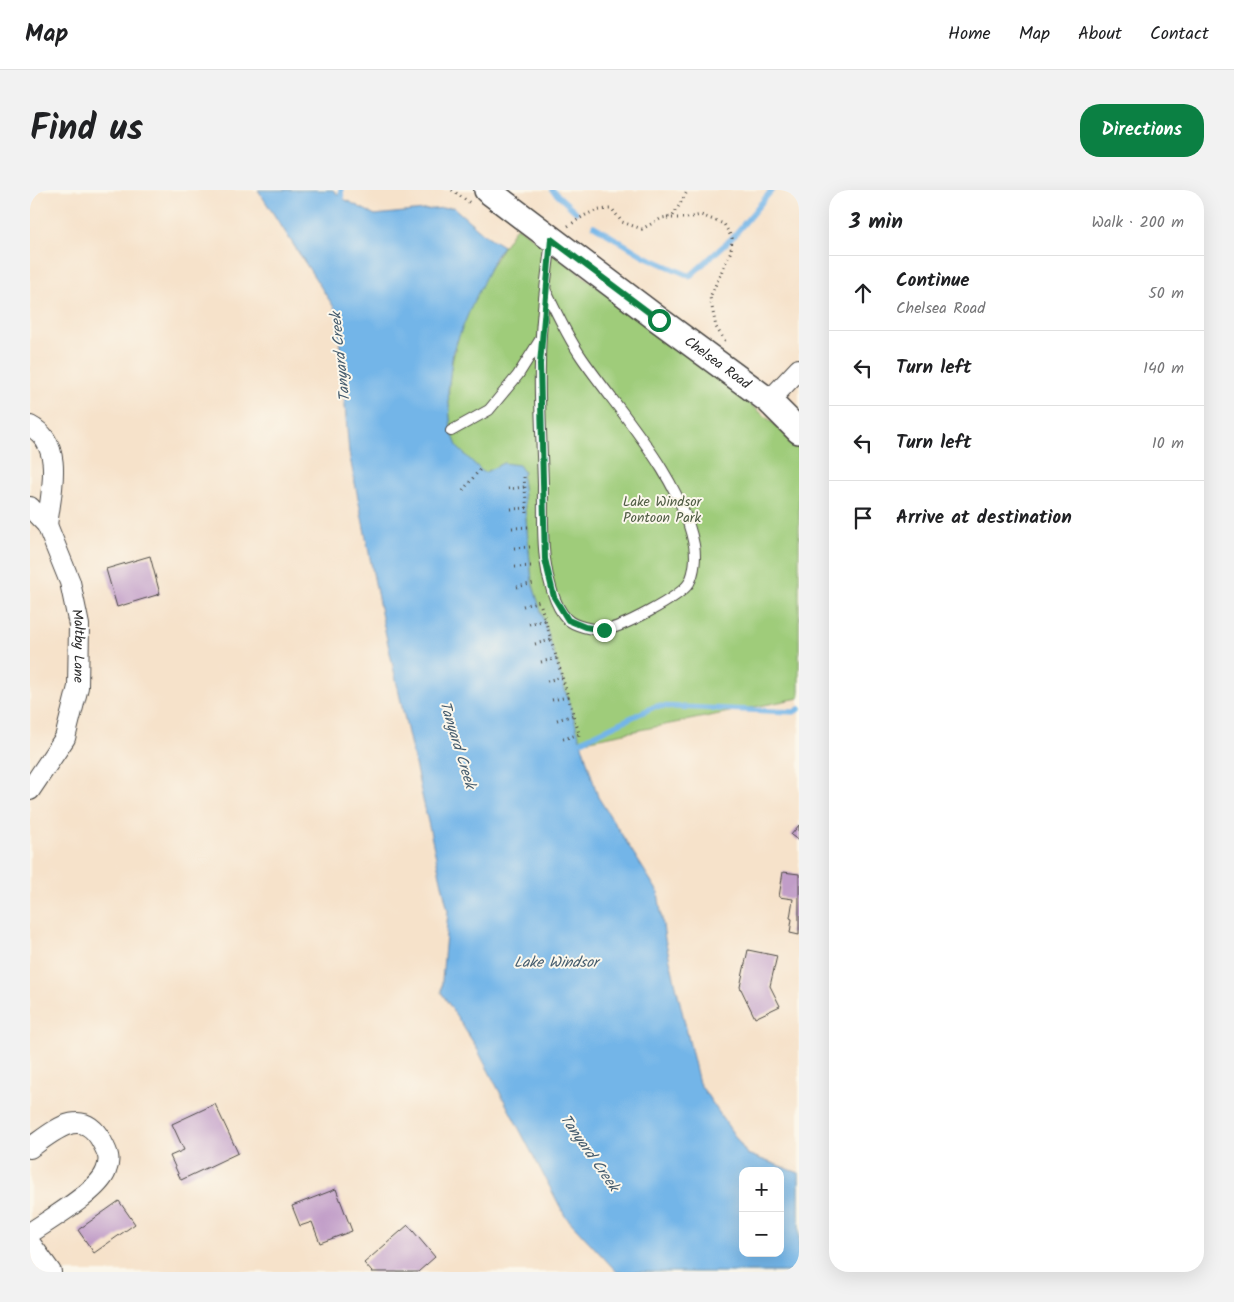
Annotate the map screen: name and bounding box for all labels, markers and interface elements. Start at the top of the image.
text: Map [25,15,68,54]
text: Home [948,20,991,49]
text: Map [1019,20,1050,49]
text: About [1078,20,1122,49]
text: Contact [1150,20,1209,49]
text: Find us [30,102,143,158]
button: Directions [1080,104,1204,157]
text: 3 min [849,206,903,239]
text: Walk · 200 m [1091,210,1184,235]
text: Continue [896,266,969,296]
icon: ahead [849,279,877,307]
text: 50 m [1148,281,1184,306]
text: Chelsea Road [896,296,985,321]
water label: Tanyard Creek [324,309,358,403]
route start [648,309,671,332]
street label: Chelsea Road [679,331,756,396]
text: Turn left [896,353,971,383]
icon: left [849,354,877,382]
text: 140 m [1143,356,1184,381]
text: Turn left [896,428,971,458]
icon: left [849,429,877,457]
text: 10 m [1152,431,1184,456]
park label: Lake Windsor Pontoon Park [623,491,703,529]
text: Arrive at destination [896,503,1072,533]
icon: arrive [849,504,877,532]
street label: Maltby Lane [65,607,90,684]
route end [593,619,616,642]
water label: Tanyard Creek [432,698,482,793]
water label: Lake Windsor [514,951,601,975]
water label: Tanyard Creek [553,1109,626,1198]
map controls [739,1167,784,1257]
button: + [739,1167,784,1212]
button: − [739,1212,784,1257]

